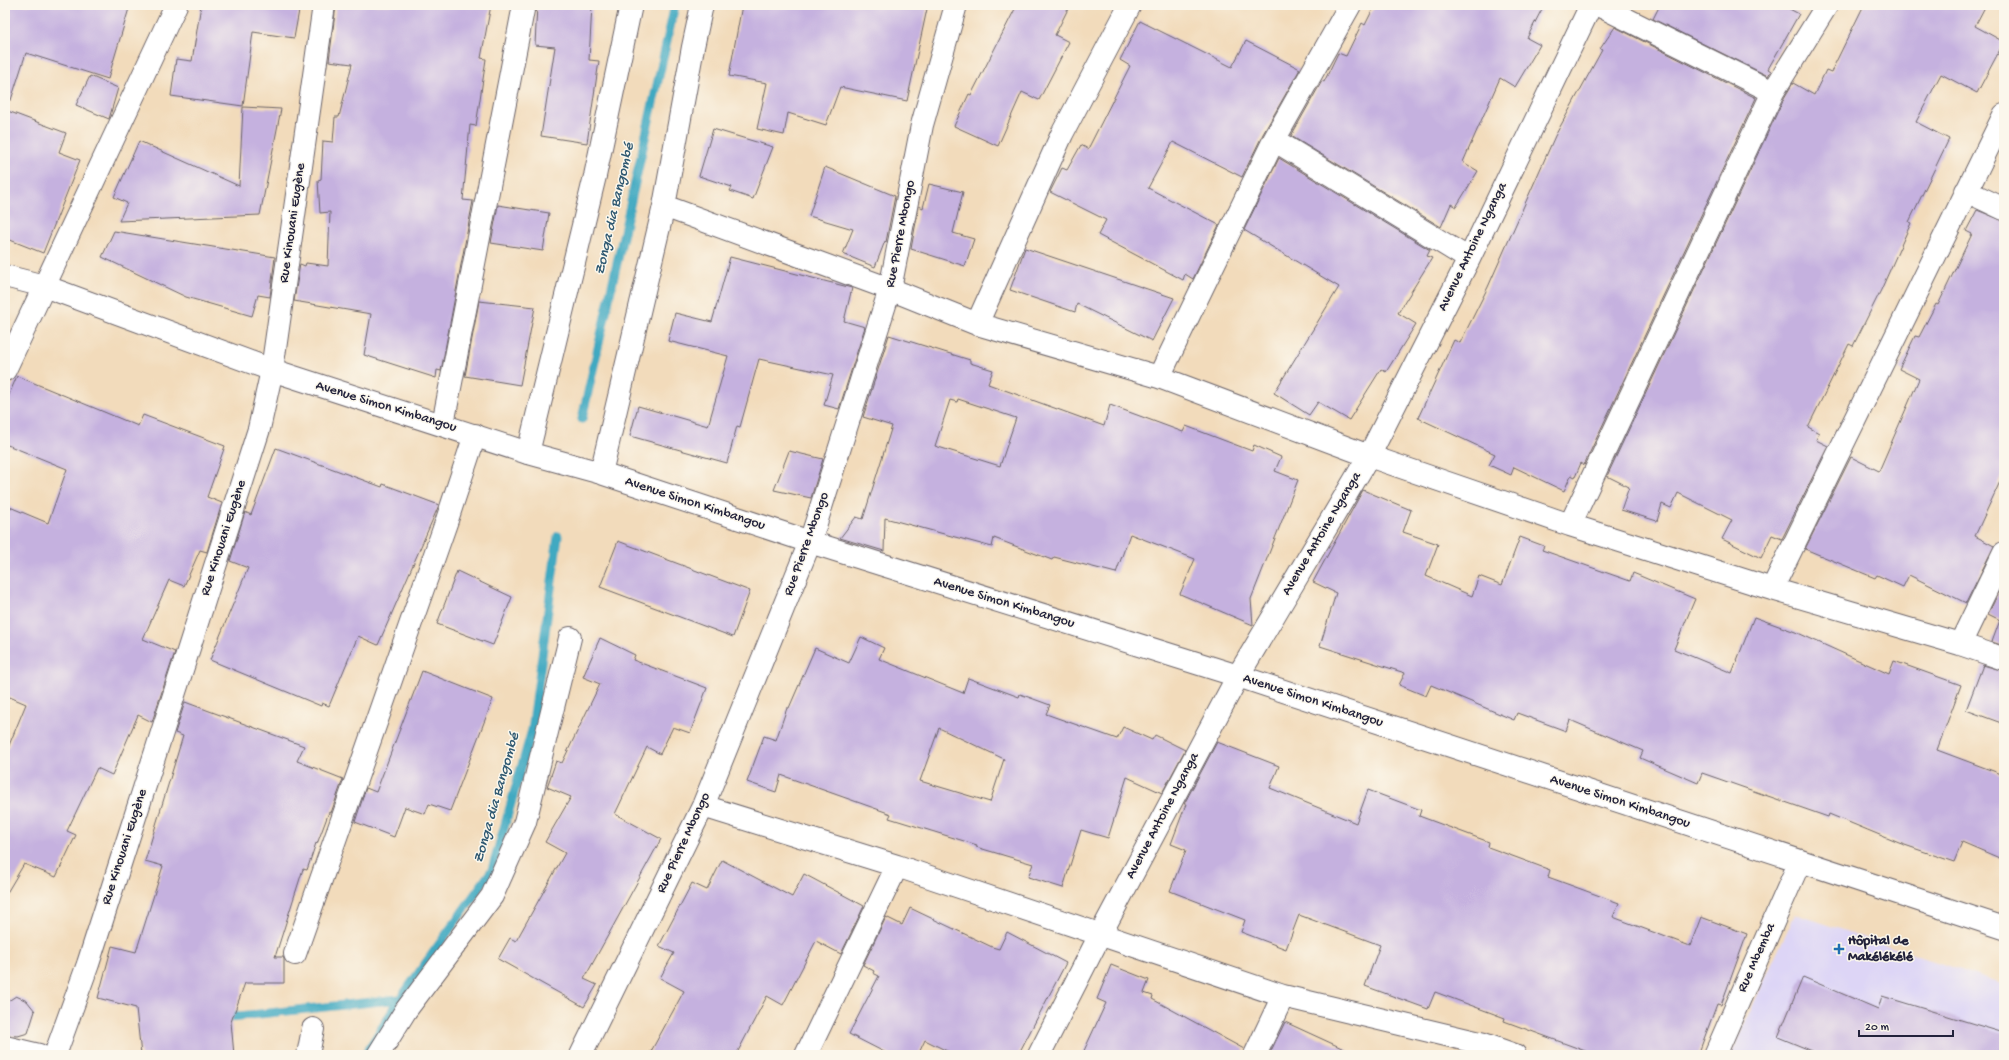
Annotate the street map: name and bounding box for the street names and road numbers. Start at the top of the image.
street label: Rue Kinouani Eugène [276,161,310,284]
street label: Rue Pierre Mbongo [882,179,920,289]
street label: Avenue Antoine Nganga [1434,179,1512,314]
street label: Avenue Simon Kimbangou [314,377,459,437]
street label: Avenue Antoine Nganga [1278,468,1366,599]
street label: Avenue Simon Kimbangou [623,473,768,535]
street label: Rue Kinouani Eugène [197,477,251,598]
street label: Rue Pierre Mbongo [780,490,834,598]
street label: Avenue Simon Kimbangou [932,573,1077,633]
street label: Avenue Simon Kimbangou [1241,670,1386,732]
street label: Avenue Antoine Nganga [1122,749,1204,882]
street label: Avenue Simon Kimbangou [1548,771,1693,833]
street label: Rue Kinouani Eugène [98,786,152,907]
street label: Rue Pierre Mbongo [653,790,715,896]
street label: Rue Mbemba [1734,920,1780,995]

